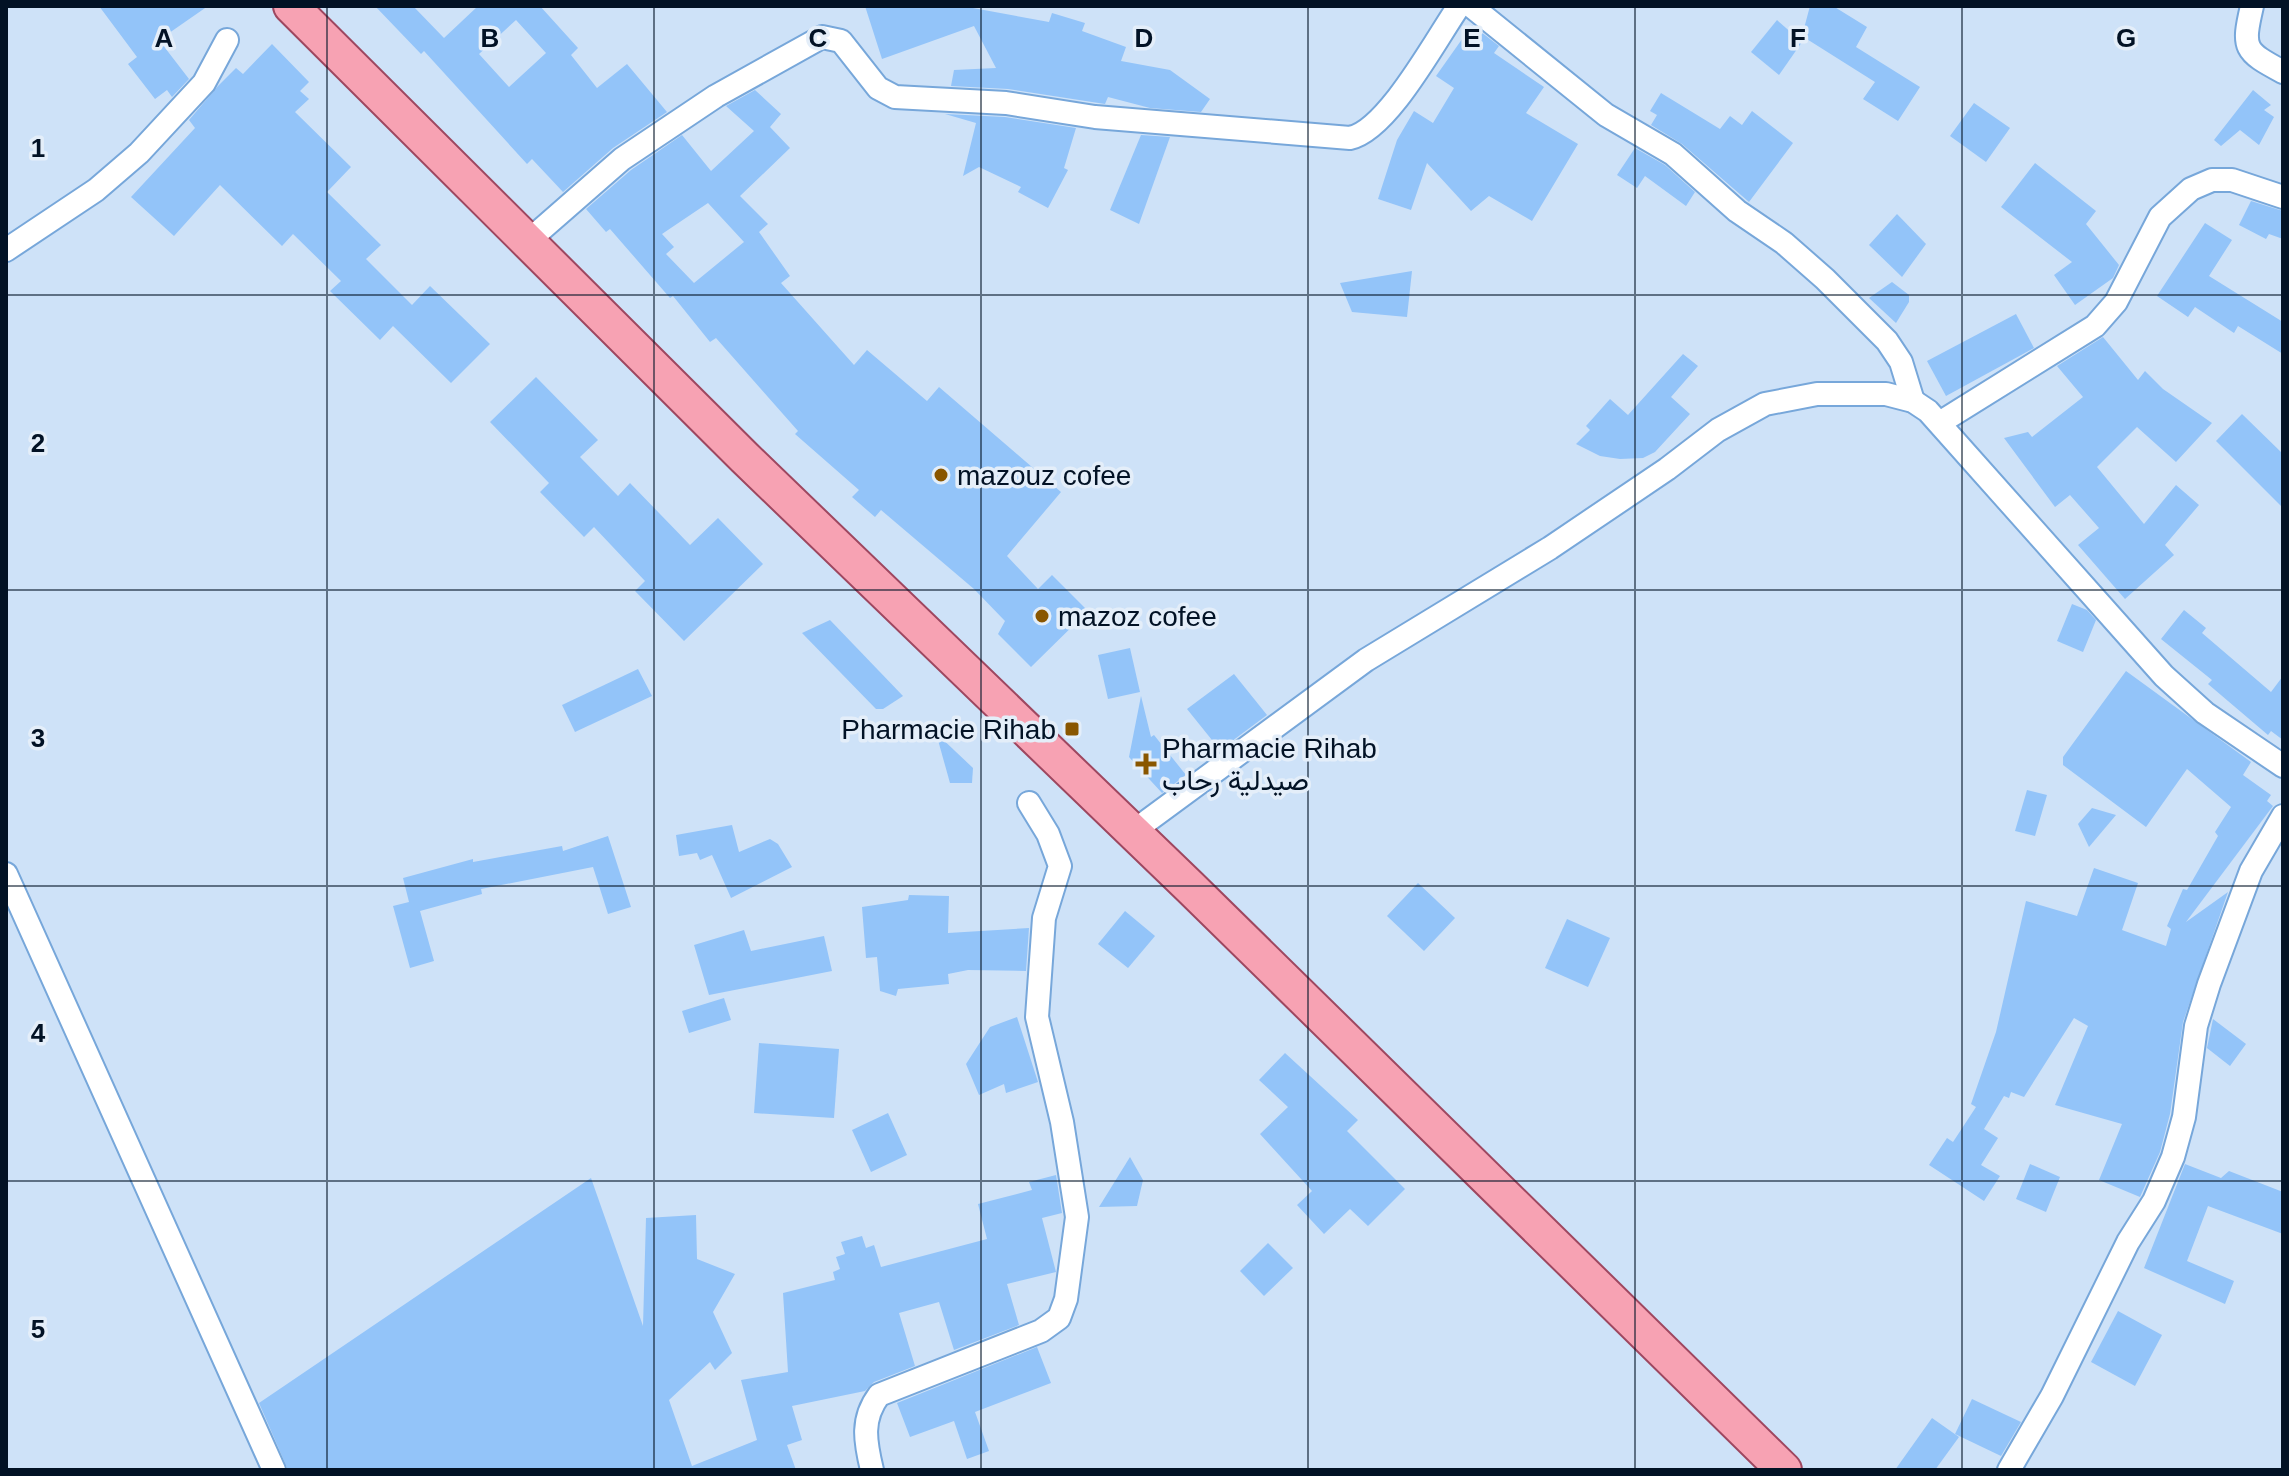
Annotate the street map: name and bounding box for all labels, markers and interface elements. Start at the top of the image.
text: A [155,23,174,53]
text: B [481,23,499,53]
text: C [809,23,828,53]
text: D [1135,23,1153,53]
text: E [1463,23,1481,53]
text: F [1790,23,1806,53]
text: G [2116,23,2136,53]
text: 1 [31,133,45,163]
text: 2 [31,428,45,458]
place label: mazouz cofee [957,460,1131,491]
marker: mazouz cofee [932,466,950,484]
place label: mazoz cofee [1058,601,1217,632]
marker: mazoz cofee [1033,607,1051,625]
place label: Pharmacie Rihab [841,714,1056,745]
marker: Pharmacie Rihab [1063,720,1081,738]
text: 3 [31,723,45,753]
place label: Pharmacie Rihab صيدلية رحاب [1162,733,1377,798]
marker: Pharmacie Rihab صيدلية رحاب [1137,755,1155,773]
text: 4 [31,1018,46,1048]
text: 5 [31,1314,45,1344]

